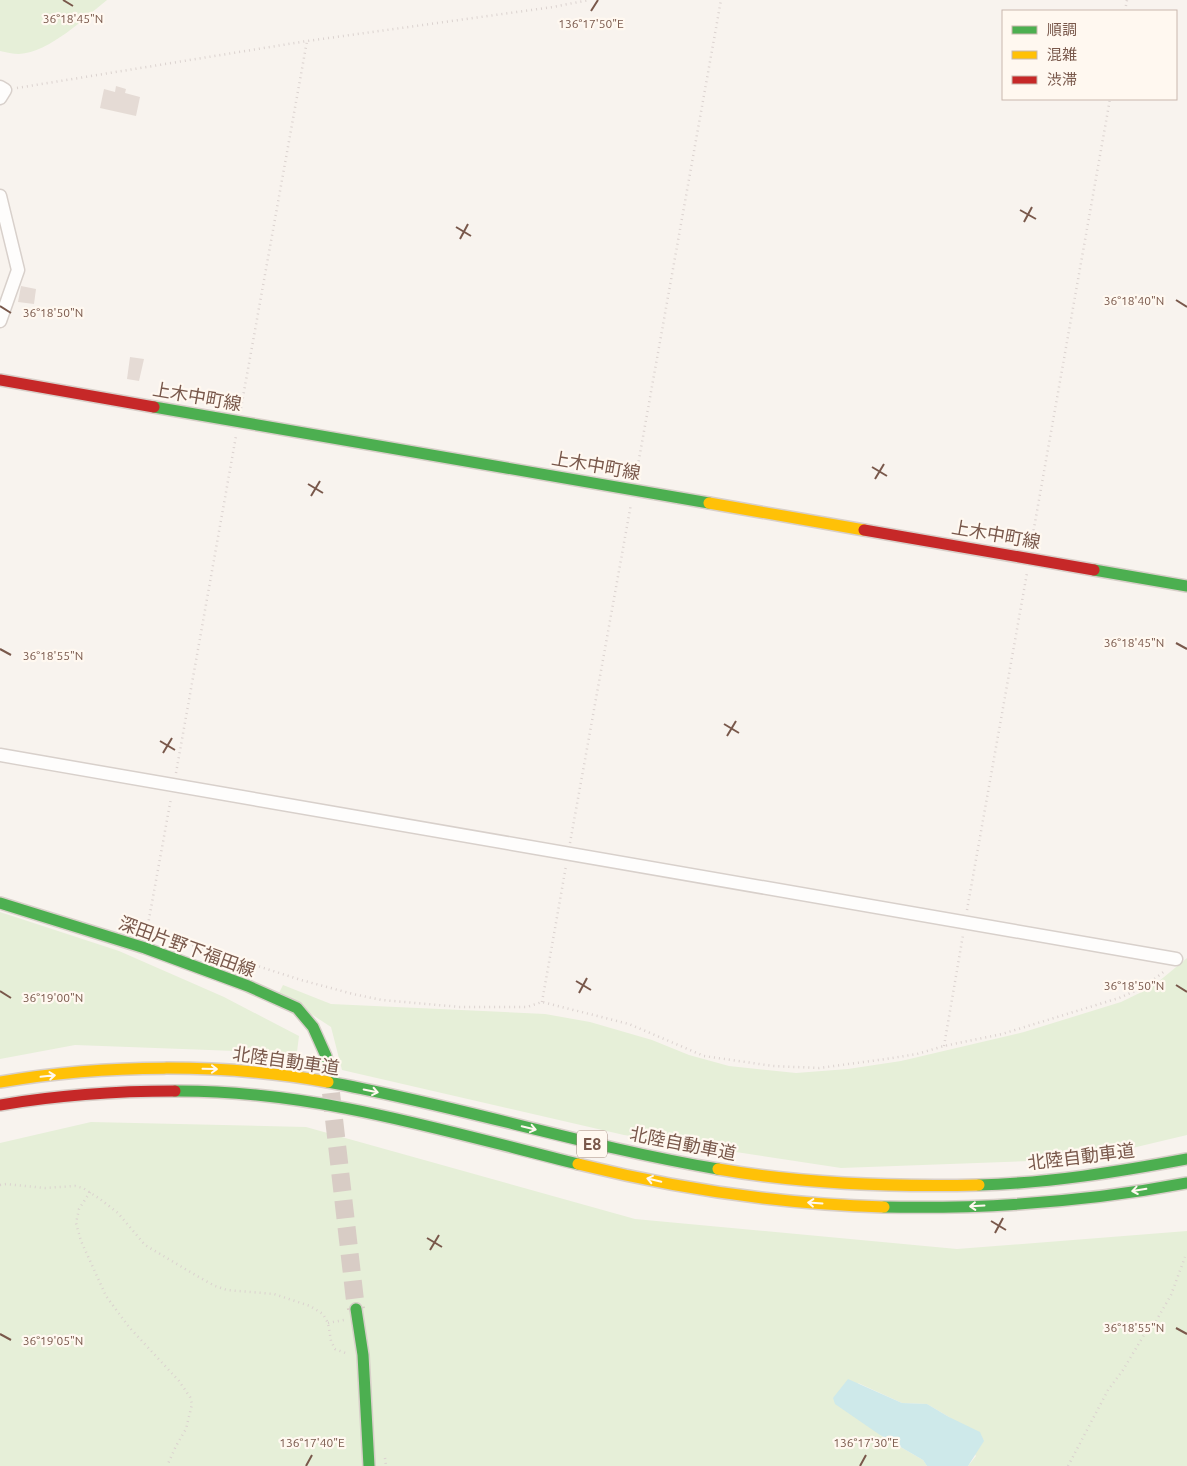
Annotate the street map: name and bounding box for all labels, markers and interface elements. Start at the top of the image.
legend [1002,10,1177,100]
text: 36°18'45"N [43,12,103,25]
text: 136°17'50"E [558,17,624,30]
text: 順調 [1047,21,1077,38]
text: 混雑 [1047,46,1077,63]
text: 渋滞 [1047,71,1077,88]
text: 36°18'40"N [1104,294,1164,307]
text: 36°18'50"N [23,306,83,319]
street label: 上木中町線 [151,378,243,414]
street label: 上木中町線 [550,447,642,483]
street label: 上木中町線 [950,516,1042,552]
text: 36°18'45"N [1104,636,1164,649]
text: 36°18'55"N [23,649,83,662]
street label: 深田片野下福田線 [116,912,258,980]
text: 36°18'50"N [1104,979,1164,992]
text: 36°19'00"N [23,991,83,1004]
street label: 北陸自動車道 [231,1043,341,1077]
one-way arrow [202,1065,218,1074]
one-way arrow [40,1071,56,1081]
one-way arrow [363,1087,379,1096]
street label: 北陸自動車道 [628,1123,738,1163]
one-way arrow [521,1124,537,1133]
road number: E8 [577,1130,607,1158]
street label: 北陸自動車道 [1026,1140,1136,1173]
one-way arrow [647,1175,663,1184]
one-way arrow [1131,1186,1147,1196]
one-way arrow [807,1198,823,1208]
one-way arrow [970,1202,986,1211]
text: 36°18'55"N [1104,1321,1164,1334]
text: 36°19'05"N [23,1334,83,1347]
text: 136°17'40"E [279,1436,345,1449]
text: 136°17'30"E [833,1436,899,1449]

